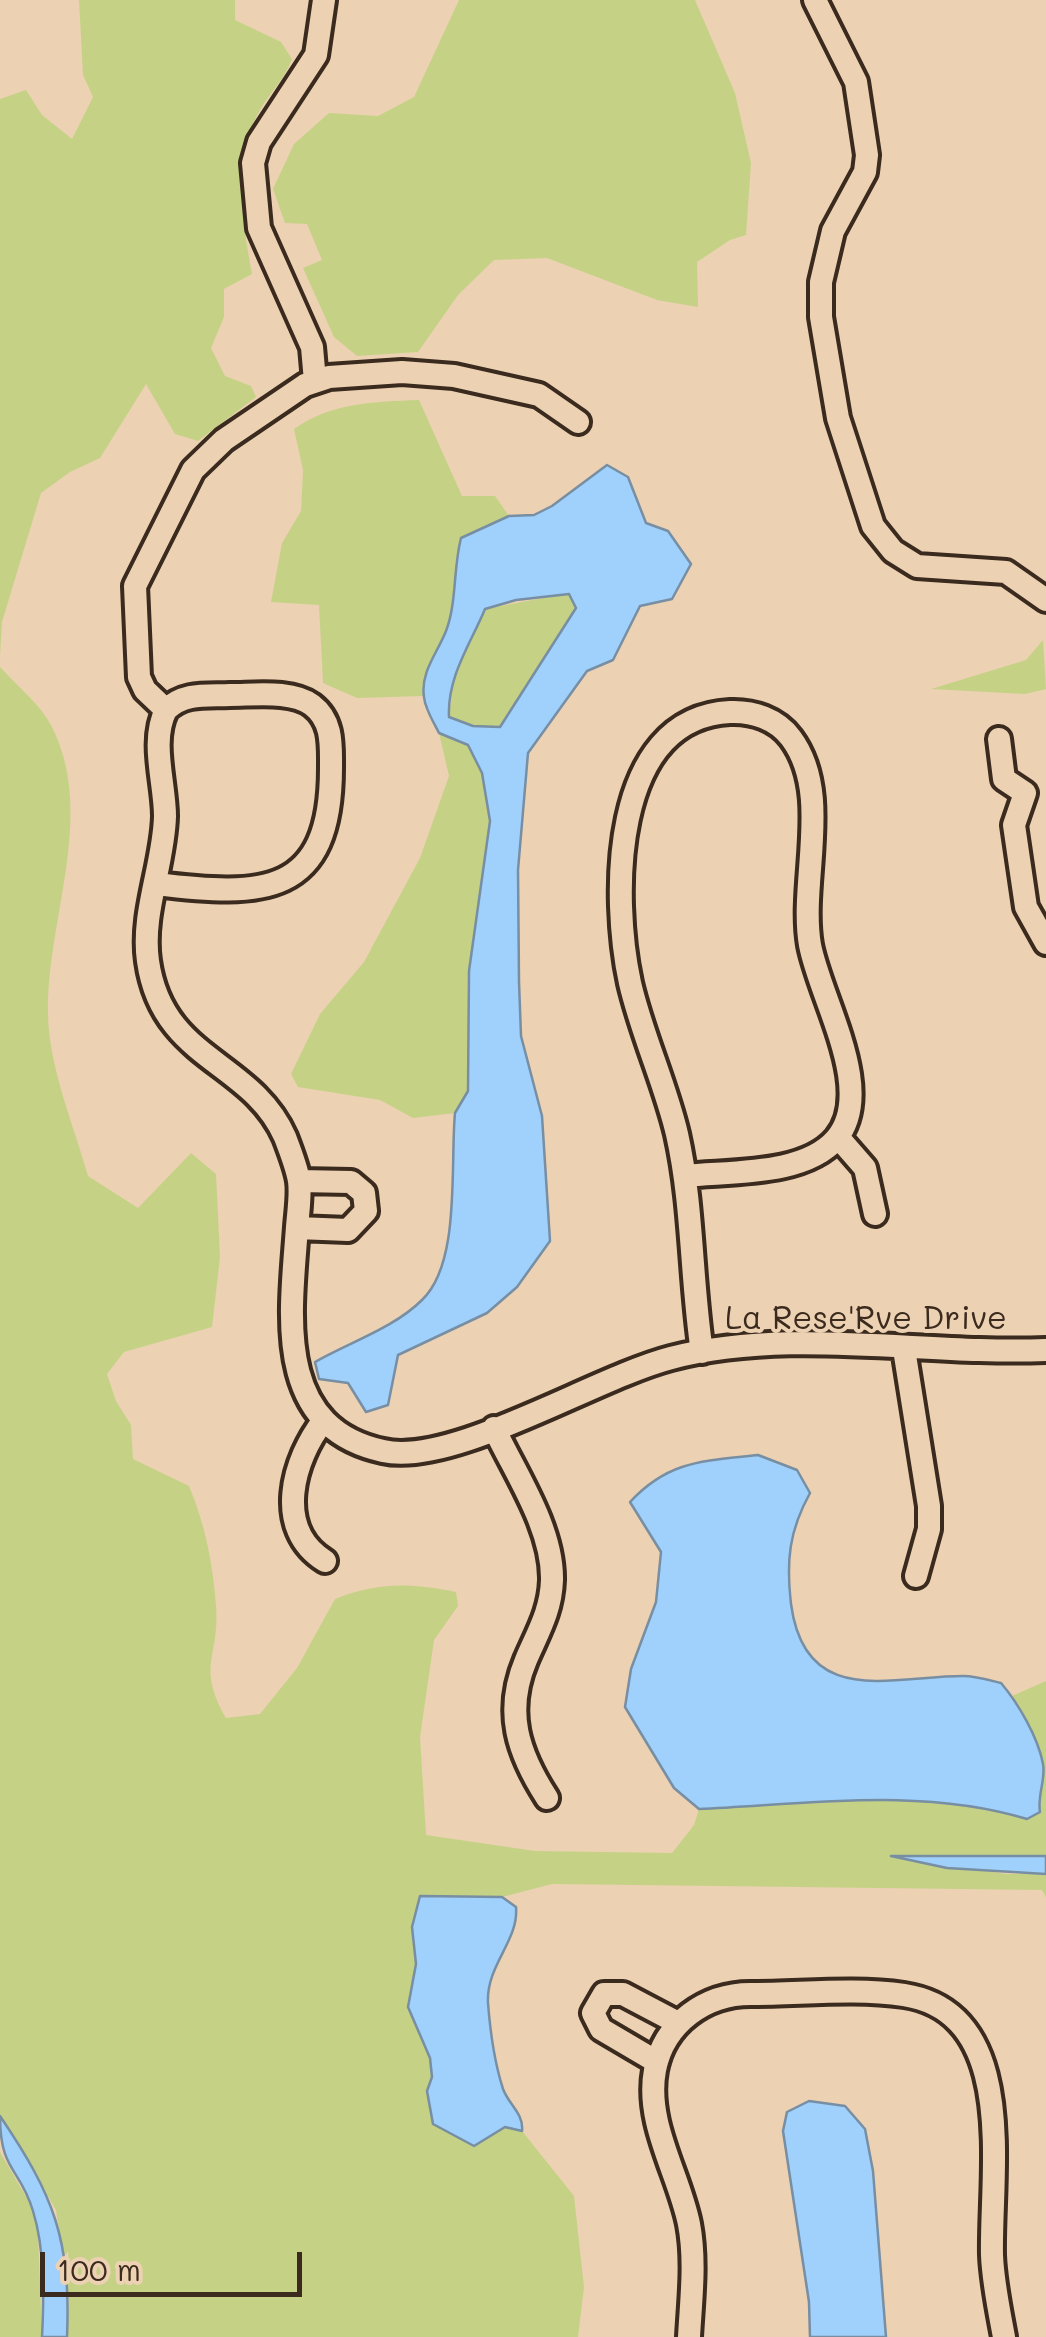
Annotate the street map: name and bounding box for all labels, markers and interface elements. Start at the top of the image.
street label: La Rese'Rve Drive [725,1300,1007,1338]
scale bar [45,2232,308,2294]
text: 100 m [57,2249,141,2289]

